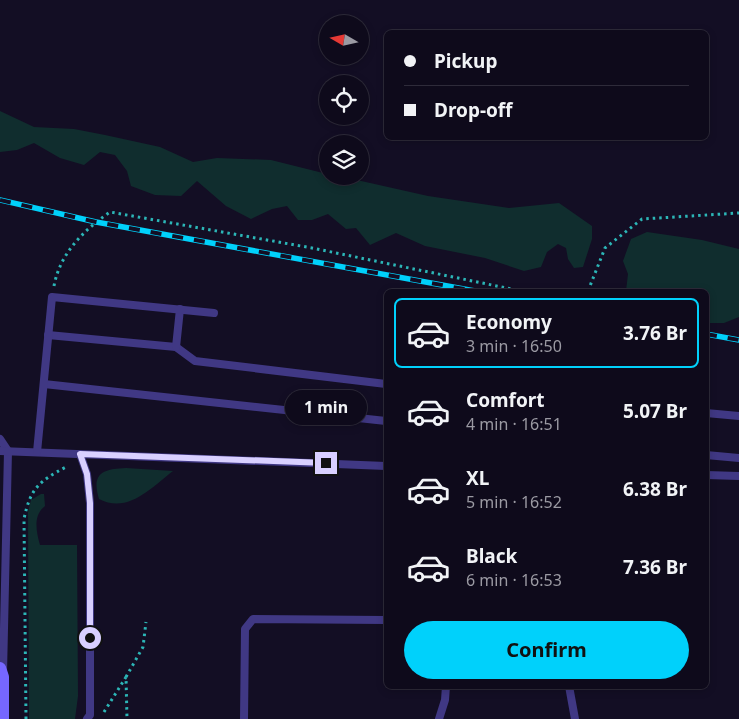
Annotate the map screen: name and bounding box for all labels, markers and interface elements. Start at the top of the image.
north arrow [319,15,369,65]
map controls [319,15,369,185]
text: Pickup [434,48,497,74]
button: locate [319,75,369,125]
text: Drop-off [434,97,513,123]
button: layers [319,135,369,185]
text: Economy [466,309,552,335]
icon: car [406,311,451,356]
text: 3.76 Br [623,320,687,346]
text: 3 min · 16:50 [466,335,562,357]
text: Comfort [466,387,545,413]
icon: car [406,389,451,434]
callout: 1 min [285,390,367,426]
text: 1 min [304,396,348,418]
text: 5.07 Br [623,398,687,424]
text: 4 min · 16:51 [466,413,562,435]
route end [315,452,337,474]
text: XL [466,465,489,491]
icon: car [406,467,451,512]
text: 6.38 Br [623,476,687,502]
text: 5 min · 16:52 [466,491,562,513]
text: Black [466,543,517,569]
icon: car [406,545,451,590]
text: 7.36 Br [623,554,687,580]
text: 6 min · 16:53 [466,569,562,591]
button: Confirm [404,621,689,679]
route start [79,627,101,649]

